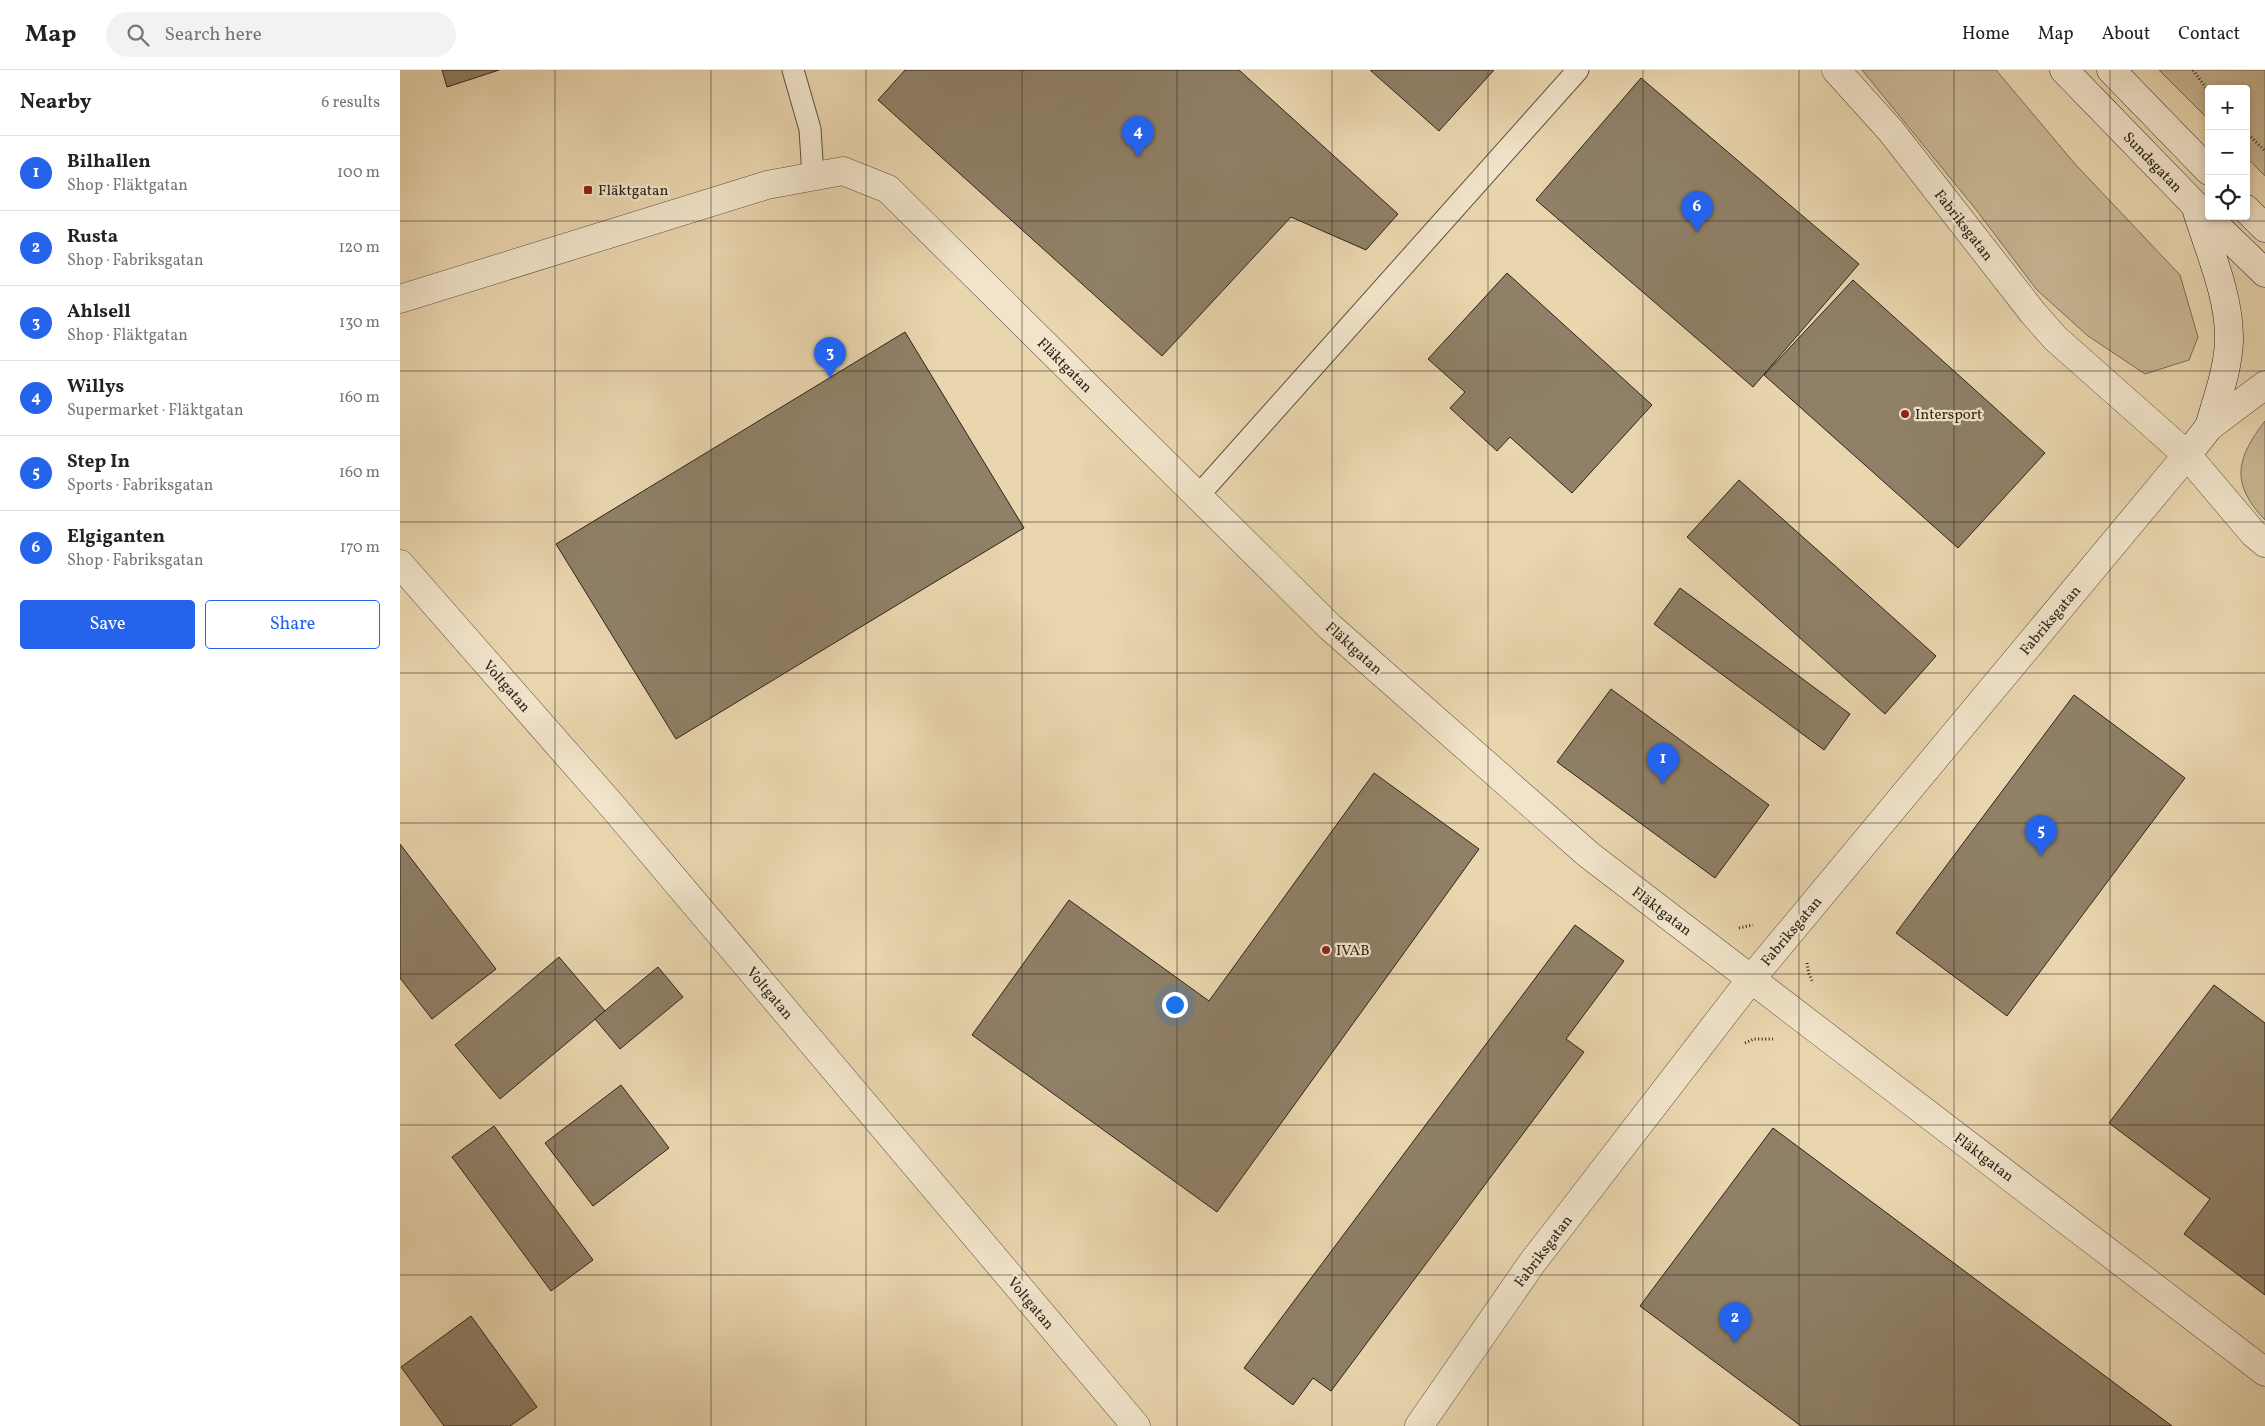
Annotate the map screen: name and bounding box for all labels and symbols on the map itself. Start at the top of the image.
pin: 4 [1122,116,1154,157]
street label: Sundsgatan [2118,128,2186,198]
place label: Fläktgatan [598,181,668,202]
marker: Fläktgatan [582,184,594,196]
street label: Fabriksgatan [1928,186,1997,266]
pin: 6 [1681,191,1713,232]
street label: Fläktgatan [1032,334,1096,398]
pin: 3 [814,337,846,378]
place label: Intersport [1915,405,1982,426]
marker: Intersport [1899,408,1911,420]
street label: Fabriksgatan [2016,581,2087,660]
street label: Fläktgatan [1320,618,1386,681]
street label: Voltgatan [477,656,535,718]
pin: 1 [1647,743,1679,784]
pin: 5 [2025,815,2057,856]
street label: Fläktgatan [1627,883,1696,942]
street label: Fabriksgatan [1757,892,1828,971]
place label: IVAB [1336,941,1369,962]
marker: IVAB [1320,944,1332,956]
street label: Voltgatan [741,963,797,1025]
your location [1162,992,1188,1018]
street label: Fläktgatan [1949,1129,2018,1188]
street label: Fabriksgatan [1510,1211,1578,1292]
street label: Voltgatan [1002,1273,1058,1335]
pin: 2 [1719,1302,1751,1343]

